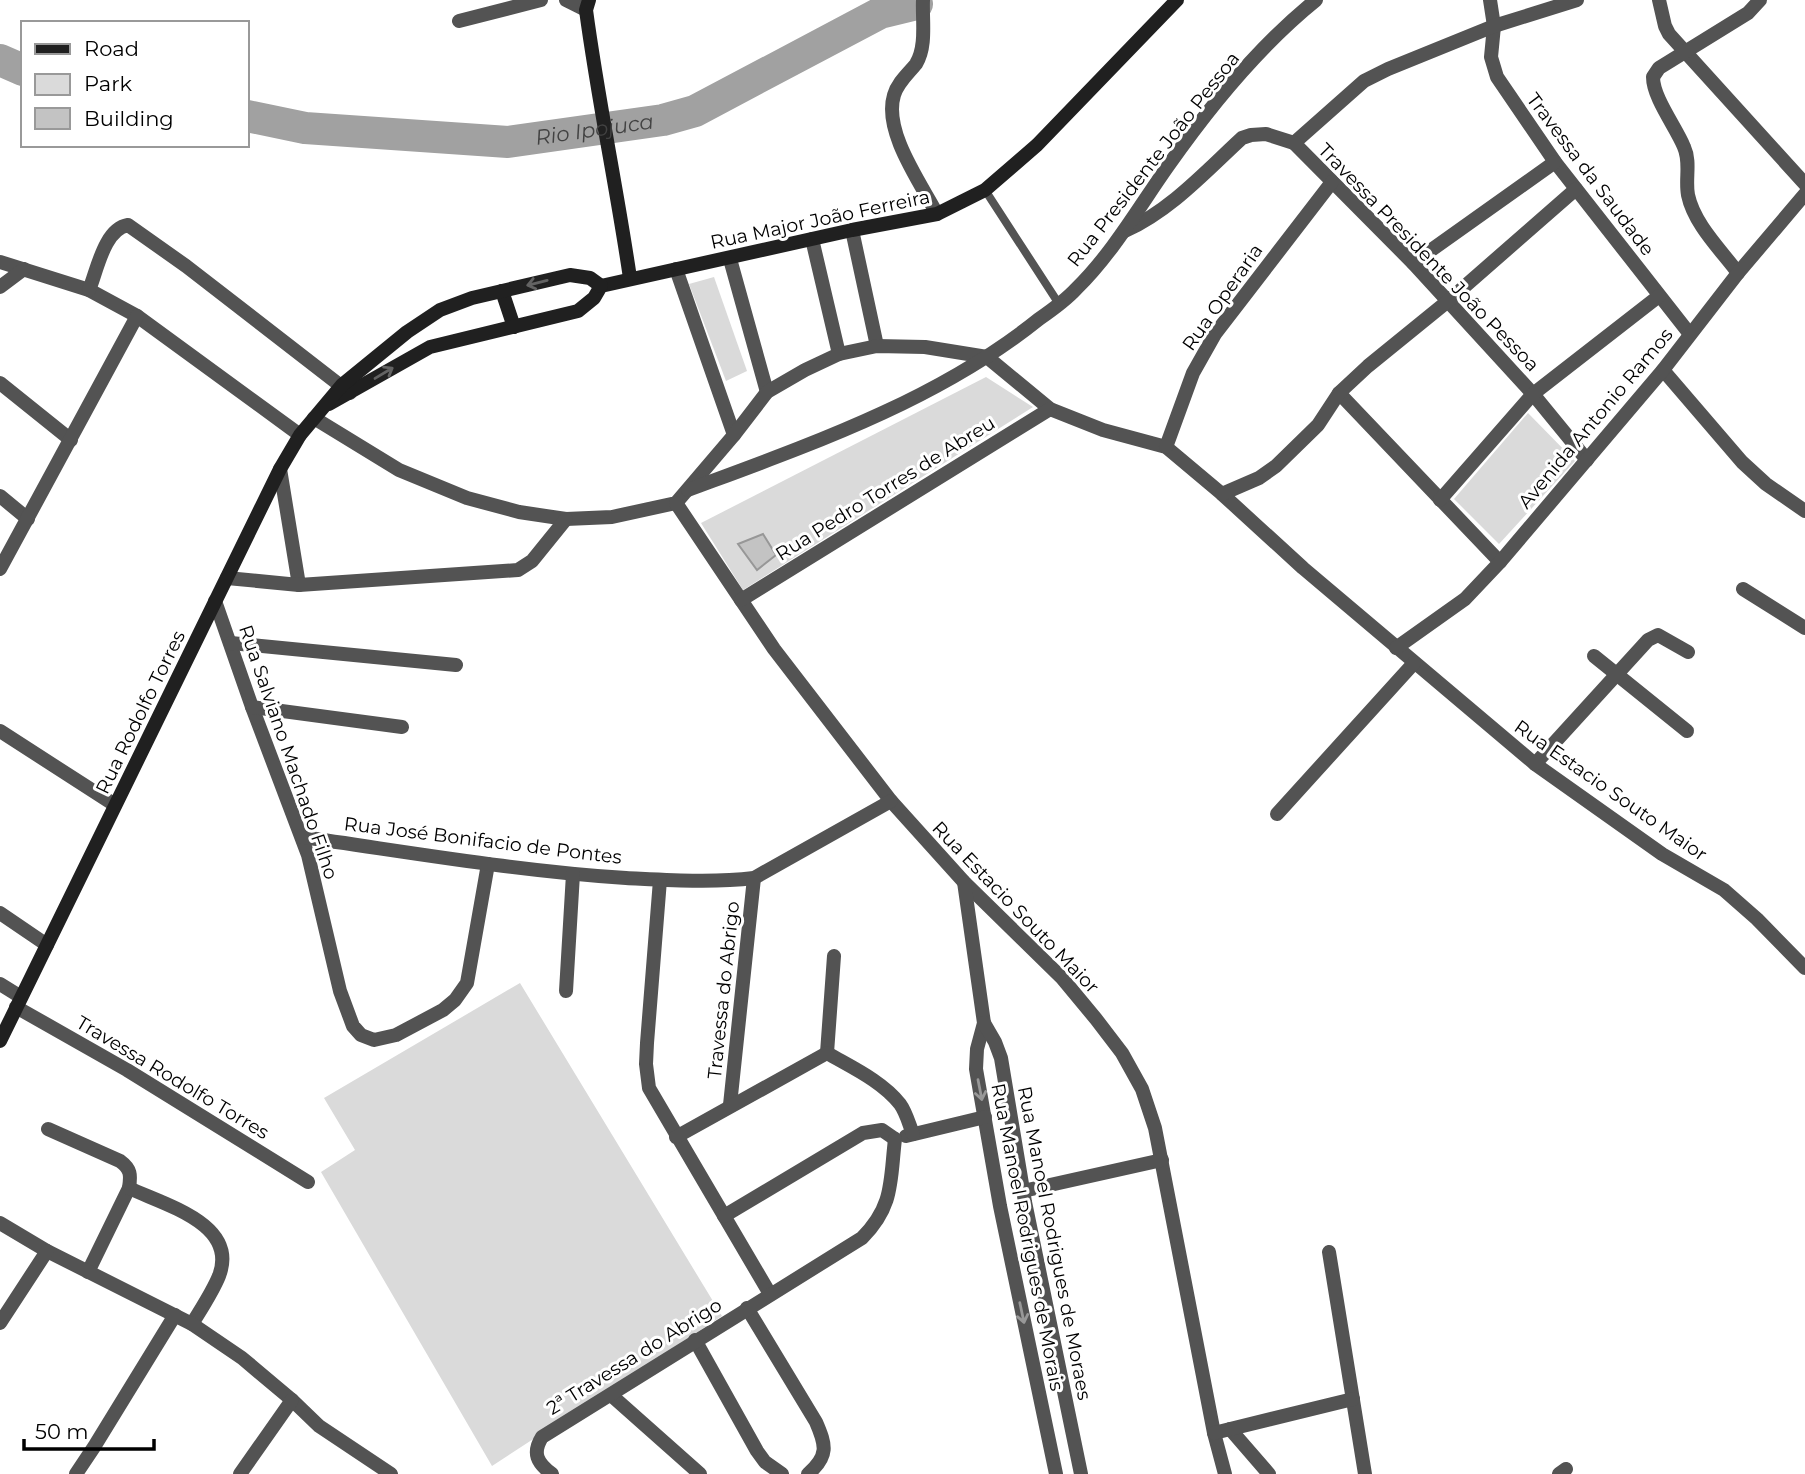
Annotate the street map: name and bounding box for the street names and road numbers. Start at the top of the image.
street label: Rua Presidente João Pessoa [1062,47,1244,271]
street label: Travessa da Saudade [1522,88,1659,260]
street label: Travessa Presidente João Pessoa [1313,139,1544,376]
street label: Rua Major João Ferreira [708,185,932,254]
street label: Rua Operaria [1177,240,1268,355]
street label: Avenida Antonio Ramos [1513,323,1678,513]
street label: Rua Pedro Torres de Abreu [771,411,999,566]
street label: Rua Salviano Machado Filho [234,622,343,883]
street label: Rua Rodolfo Torres [91,627,190,798]
street label: Rua Estacio Souto Maior [1510,715,1712,866]
street label: Rua José Bonifacio de Pontes [343,812,623,869]
street label: Rua Estacio Souto Maior [927,817,1104,998]
street label: Travessa do Abrigo [703,900,744,1080]
street label: Travessa Rodolfo Torres [72,1011,273,1144]
street label: Rua Manoel Rodrigues de Morais [986,1081,1069,1393]
street label: Rua Manoel Rodrigues de Moraes [1013,1084,1096,1402]
street label: 2ª Travessa do Abrigo [543,1293,726,1420]

